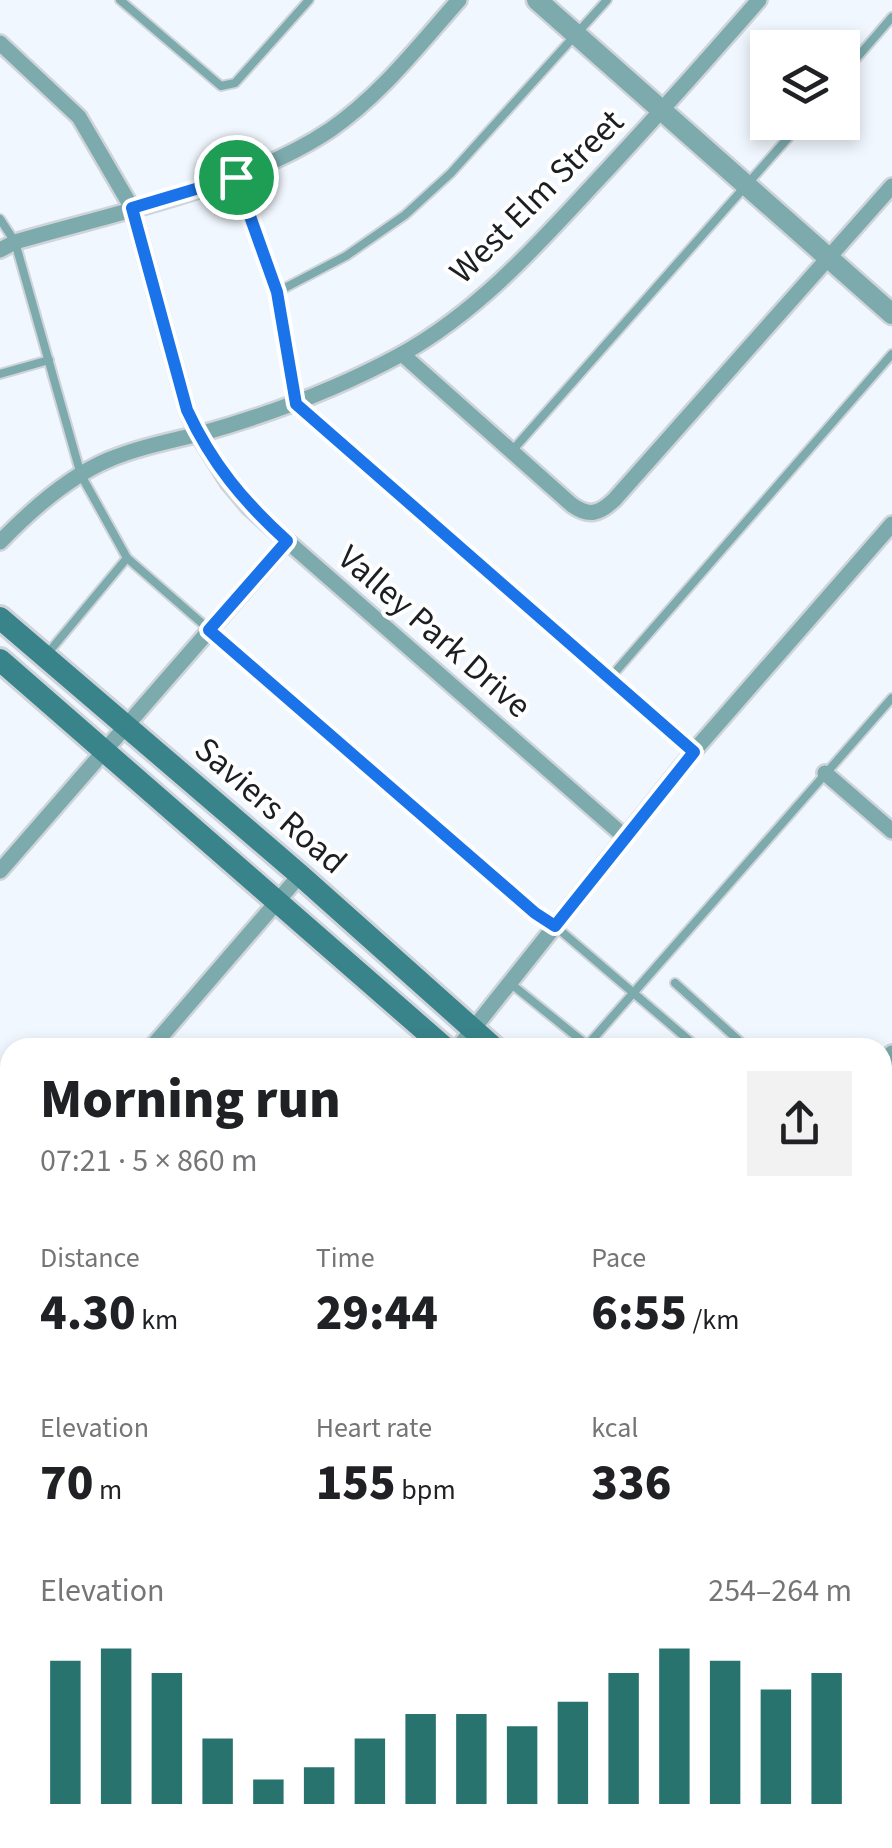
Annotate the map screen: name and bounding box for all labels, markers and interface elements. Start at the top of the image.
map controls [750,30,860,140]
button: layers [750,30,860,140]
street label: West Elm Street [438,98,635,295]
pin [194,135,279,220]
icon: arrive [209,150,264,205]
street label: Valley Park Drive [327,534,542,730]
street label: Saviers Road [183,725,357,886]
text: Morning run [40,1061,341,1139]
button: share [747,1071,852,1176]
text: 07:21 · 5 × 860 m [40,1138,258,1184]
text: Distance [40,1238,140,1278]
text: Time [316,1238,375,1278]
text: Pace [591,1238,646,1278]
text: 4.30 [40,1278,136,1349]
text: 29:44 [316,1278,438,1349]
text: 6:55 [591,1278,687,1349]
text: km [136,1300,178,1340]
text: /km [687,1300,739,1340]
text: Elevation [40,1408,149,1448]
text: Heart rate [316,1408,432,1448]
text: kcal [591,1408,638,1448]
text: 70 [40,1448,93,1519]
text: 155 [316,1448,396,1519]
text: 336 [591,1448,671,1519]
text: m [93,1470,122,1510]
text: bpm [396,1470,456,1510]
text: Elevation [40,1568,165,1614]
text: 254–264 m [708,1568,852,1614]

